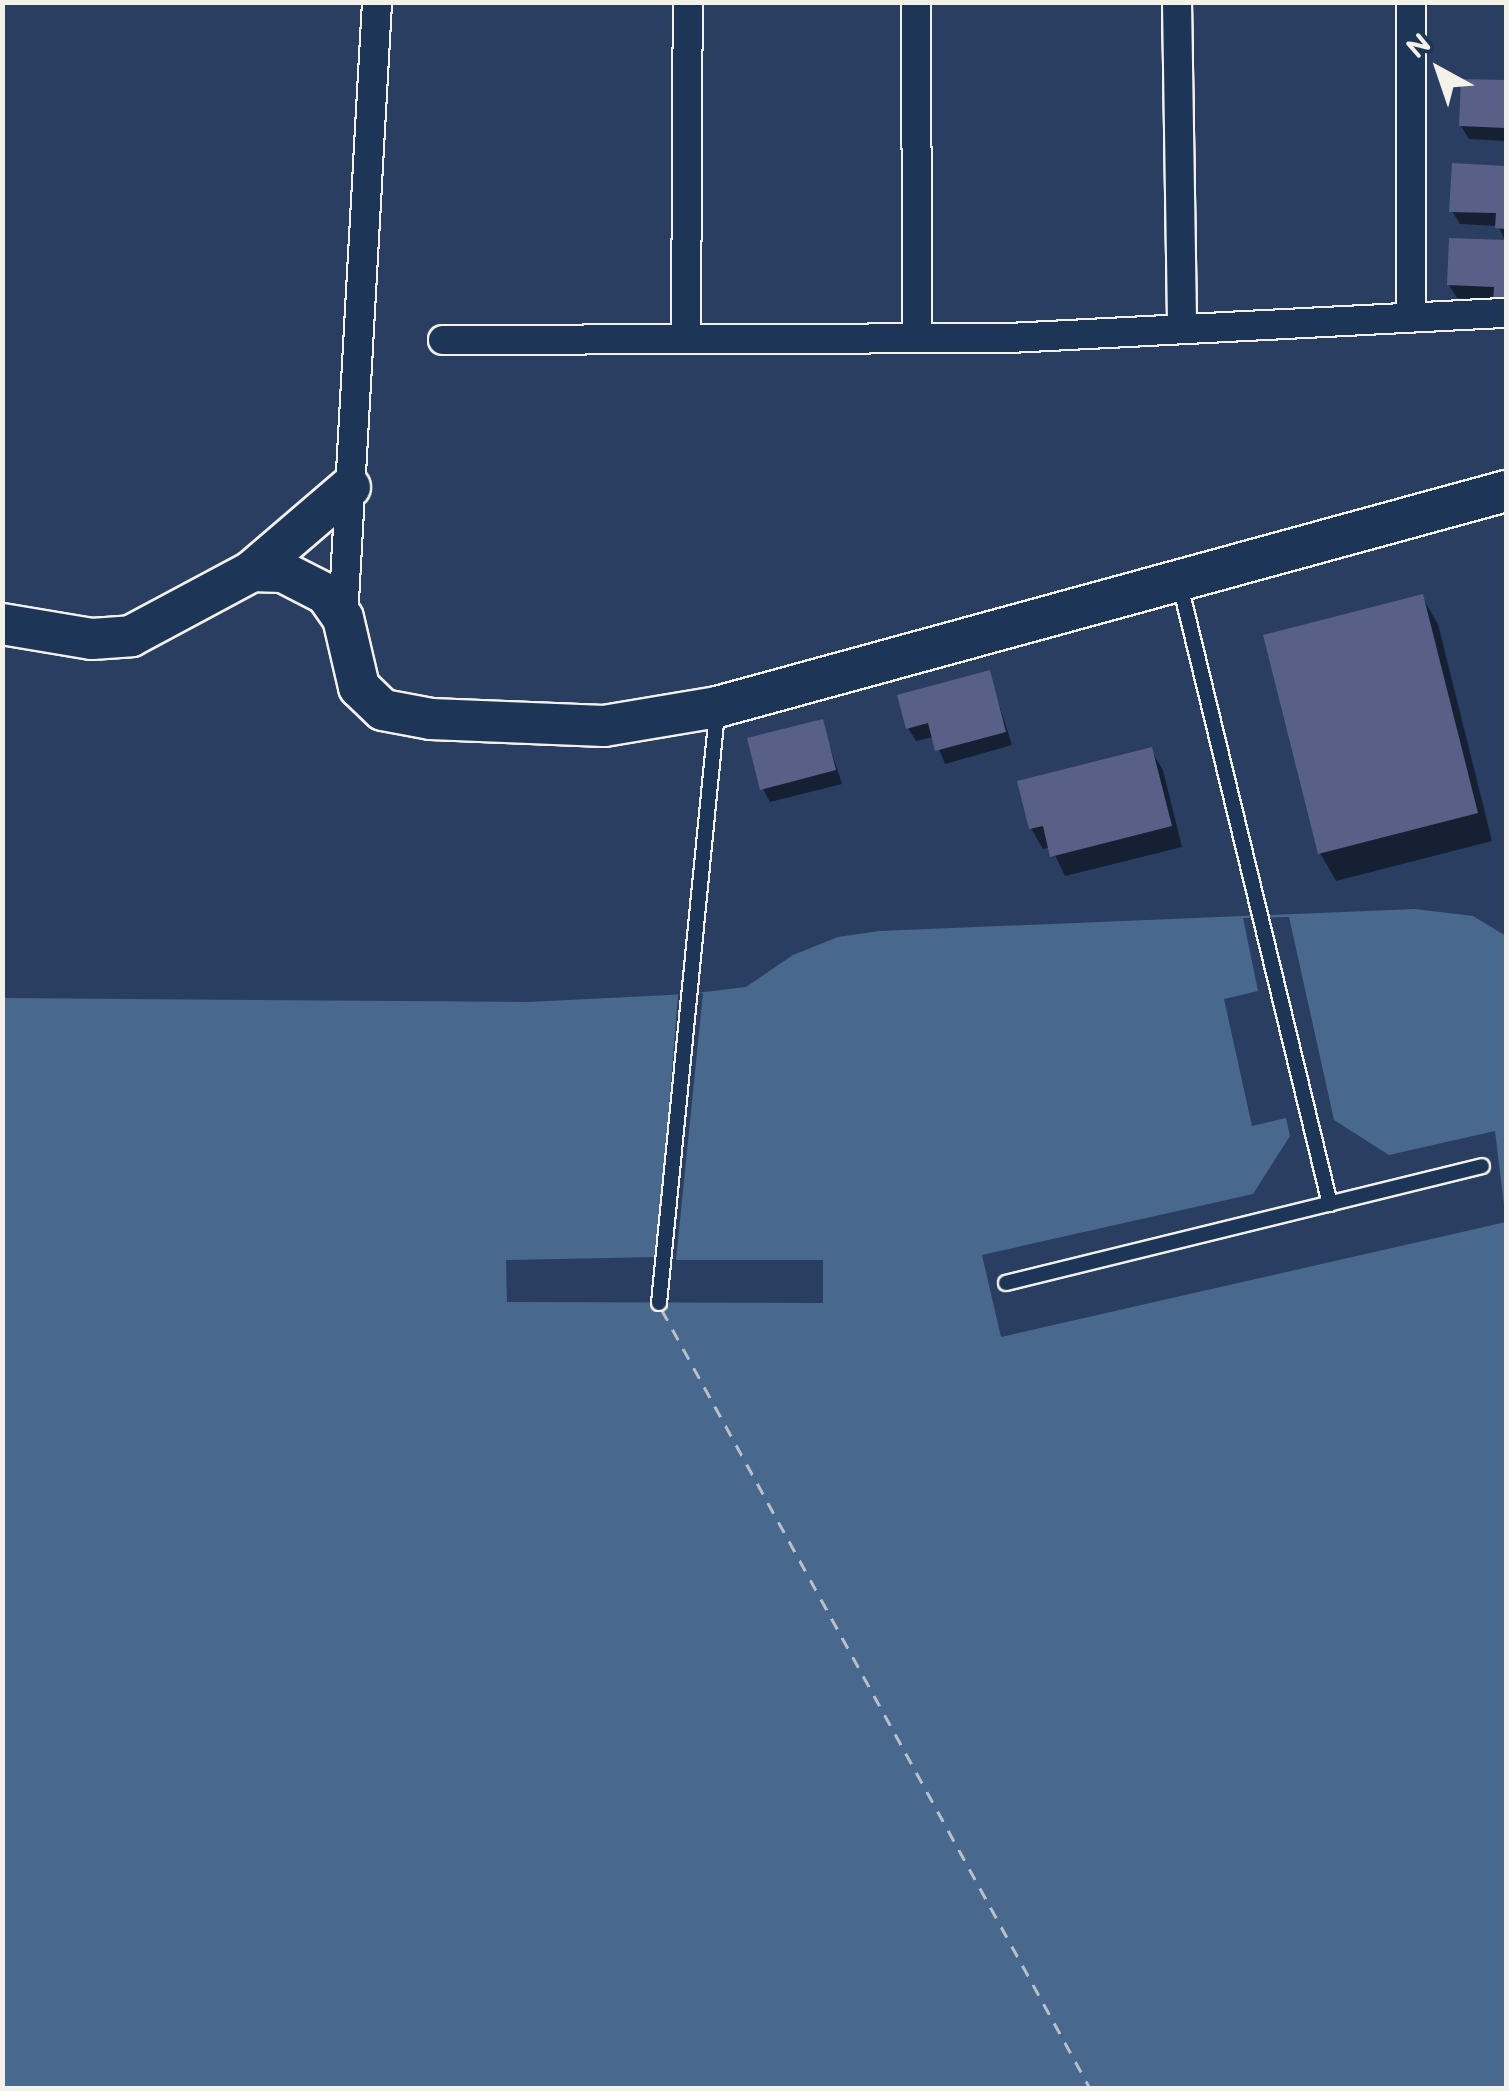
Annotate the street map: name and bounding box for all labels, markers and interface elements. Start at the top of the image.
north arrow [1389,20,1489,120]
text: N [1401,27,1438,66]

